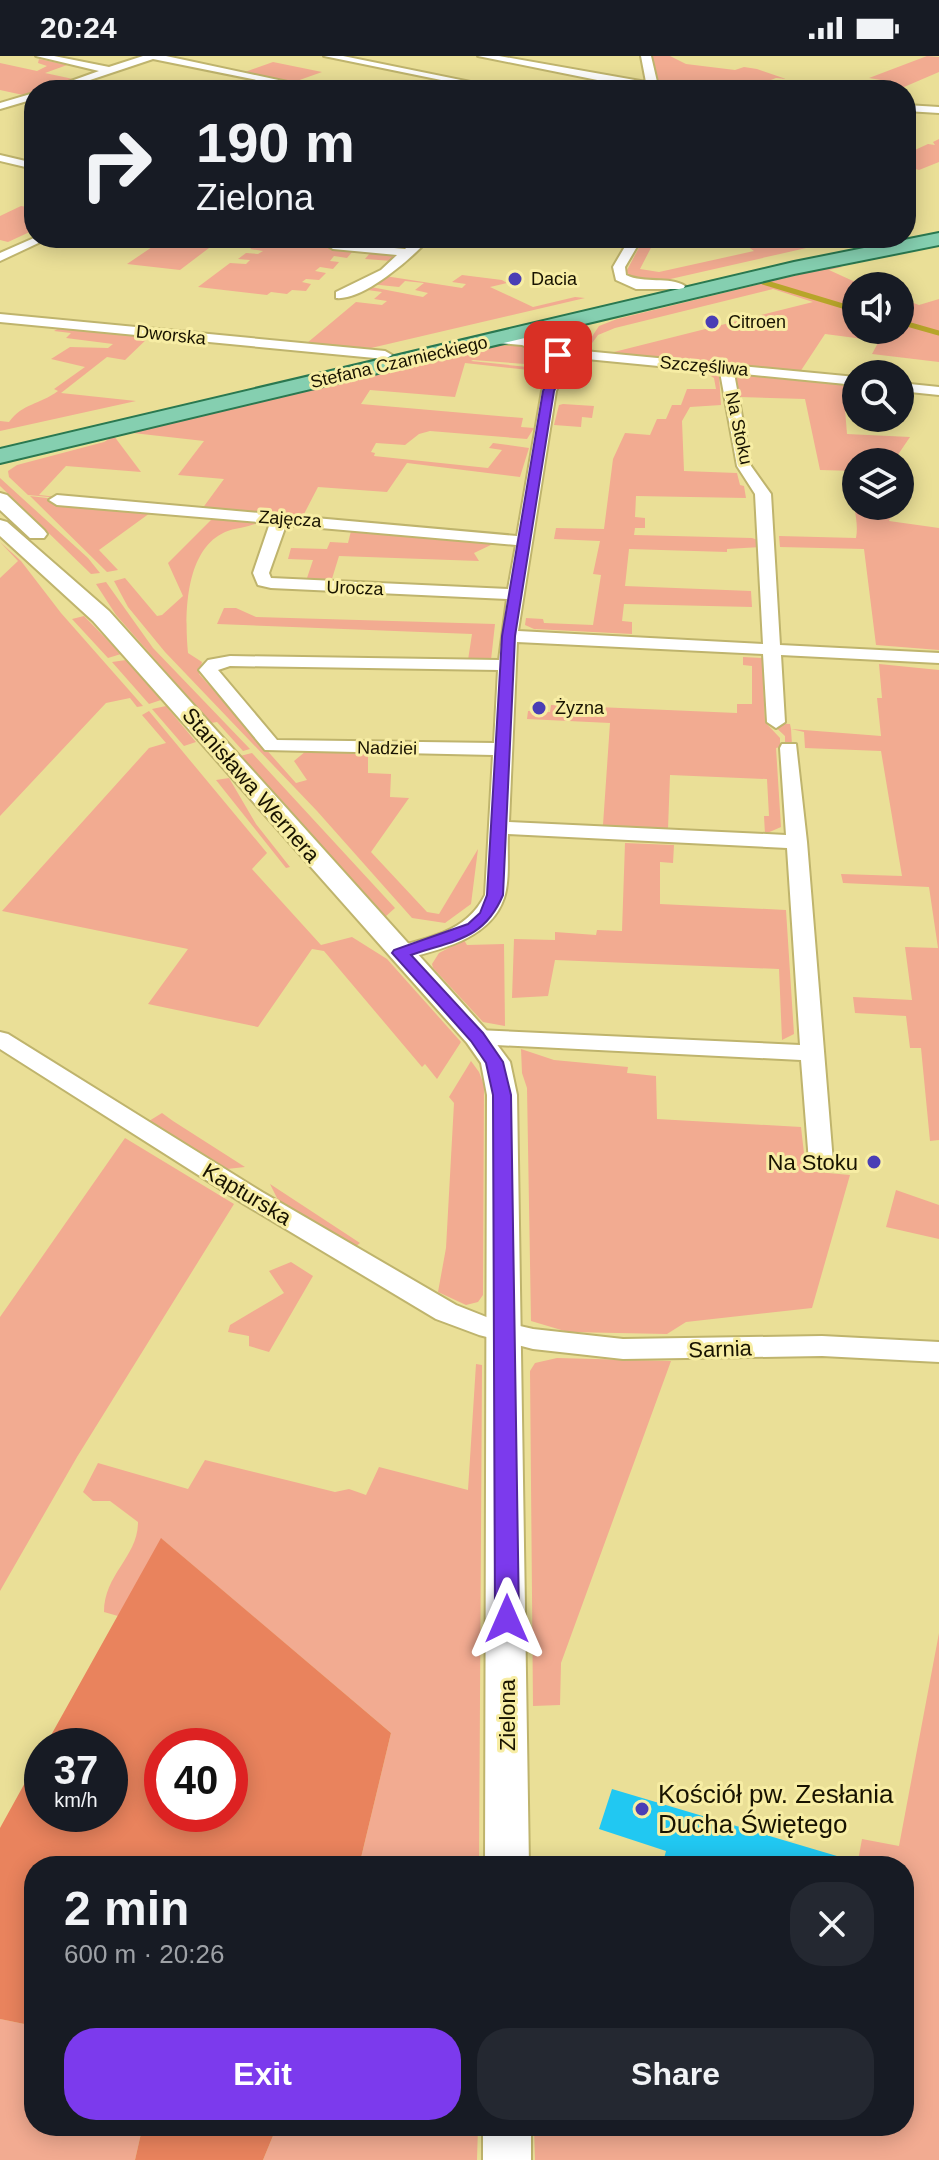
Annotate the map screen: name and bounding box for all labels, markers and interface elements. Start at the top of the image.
text: 20:24 [40,11,117,44]
text: 190 m [196,111,355,174]
icon: right [64,112,168,216]
text: Zielona [196,177,314,218]
place label: Dacia [531,269,578,289]
marker: Dacia [506,270,524,288]
map controls [842,272,914,520]
button: sound [842,272,914,344]
place label: Citroen [728,312,786,332]
marker: Citroen [703,313,721,331]
street label: Dworska [135,321,208,349]
pin [524,321,592,389]
street label: Stefana Czarnieckiego [309,332,489,392]
icon: arrive [536,333,580,377]
street label: Szczęśliwa [659,352,750,380]
button: search [842,360,914,432]
street label: Na Stoku [722,390,756,466]
button: layers [842,448,914,520]
street label: Zajęcza [258,507,323,531]
street label: Urocza [326,577,385,599]
place label: Żyzna [555,698,605,718]
marker: Żyzna [530,699,548,717]
street label: Stanisława Wernera [177,703,325,868]
street label: Nadziei [357,737,417,759]
place label: Na Stoku [768,1150,858,1175]
marker: Na Stoku [865,1153,883,1171]
street label: Kapturska [198,1158,297,1231]
street label: Sarnia [688,1335,753,1363]
position arrow [465,1577,549,1661]
street label: Zielona [495,1678,520,1751]
speed limit sign: 40 [144,1728,248,1832]
text: 37 [54,1748,98,1792]
place label: Kościół pw. Zesłania Ducha Świętego [658,1779,894,1839]
text: km/h [54,1789,98,1811]
marker: Kościół pw. Zesłania Ducha Świętego [633,1800,651,1818]
text: 2 min [64,1882,189,1935]
button: close [790,1882,874,1966]
text: 600 m · 20:26 [64,1939,224,1969]
button: Exit [64,2028,461,2120]
button: Share [477,2028,874,2120]

